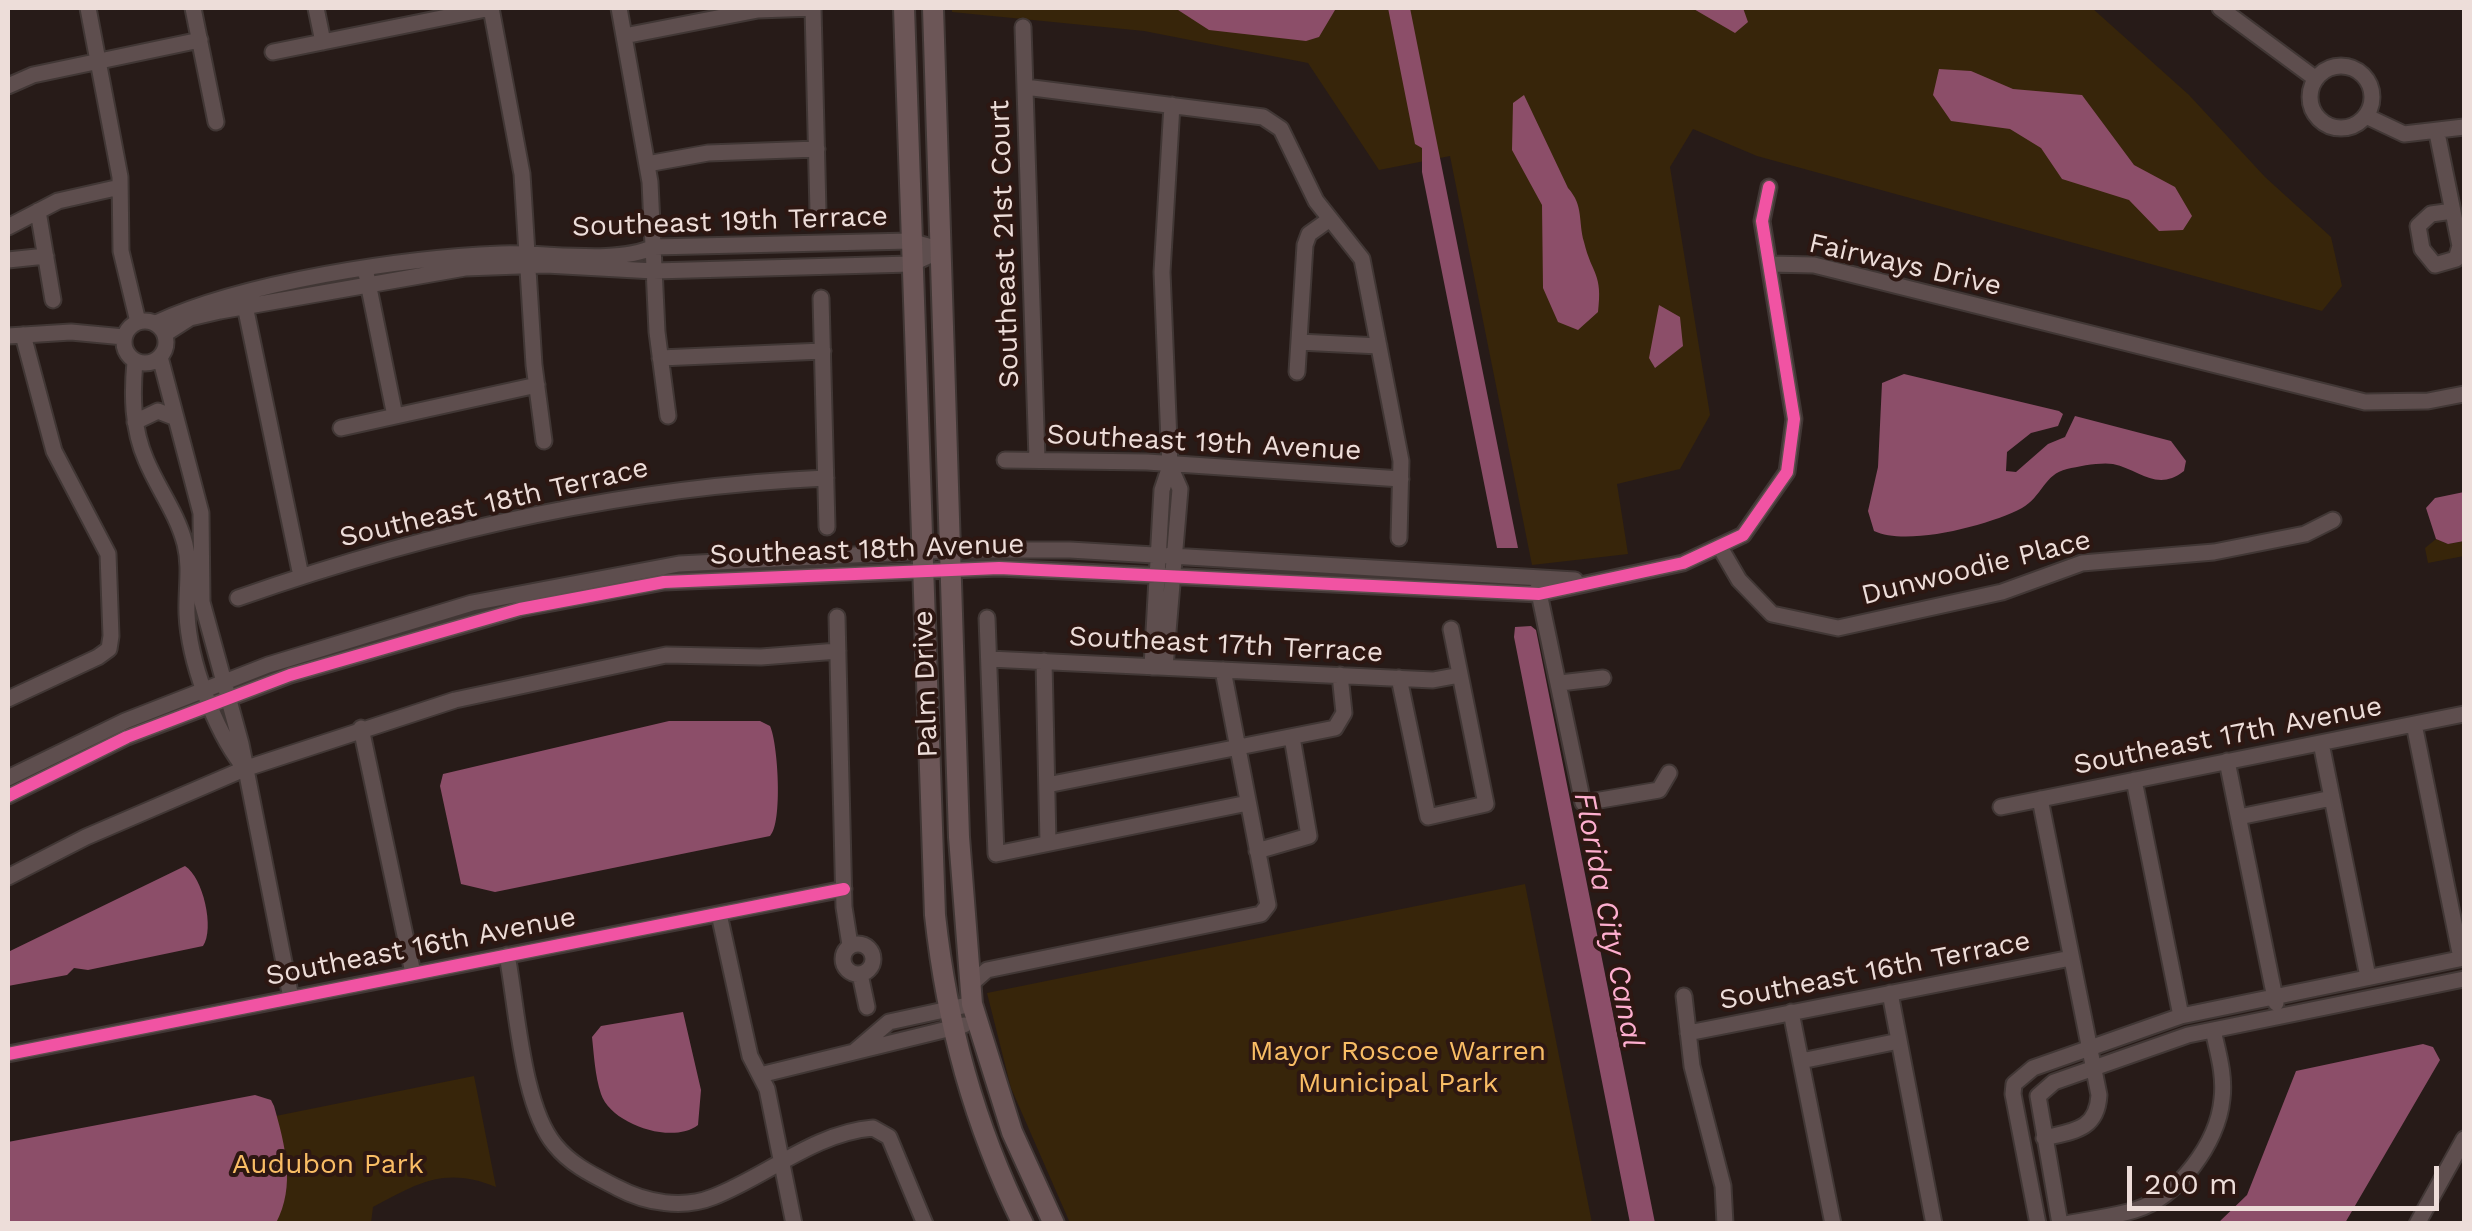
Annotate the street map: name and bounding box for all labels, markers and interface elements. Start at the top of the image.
street label: Southeast 21st Court [983,99,1027,389]
street label: Southeast 19th Terrace [571,200,889,244]
street label: Fairways Drive [1805,227,2005,303]
street label: Southeast 19th Avenue [1046,418,1362,468]
street label: Southeast 18th Terrace [336,451,652,555]
street label: Dunwoodie Place [1858,523,2094,613]
street label: Southeast 18th Avenue [709,528,1025,572]
street label: Palm Drive [907,610,945,758]
street label: Southeast 17th Terrace [1068,620,1384,670]
street label: Southeast 17th Avenue [2071,690,2385,782]
water label: Florida City Canal [1566,789,1650,1051]
street label: Southeast 16th Avenue [263,900,579,994]
street label: Southeast 16th Terrace [1717,924,2033,1018]
park label: Mayor Roscoe Warren Municipal Park [1250,1035,1546,1101]
scale bar [2132,1146,2444,1208]
park label: Audubon Park [232,1148,424,1182]
text: 200 m [2144,1166,2238,1201]

